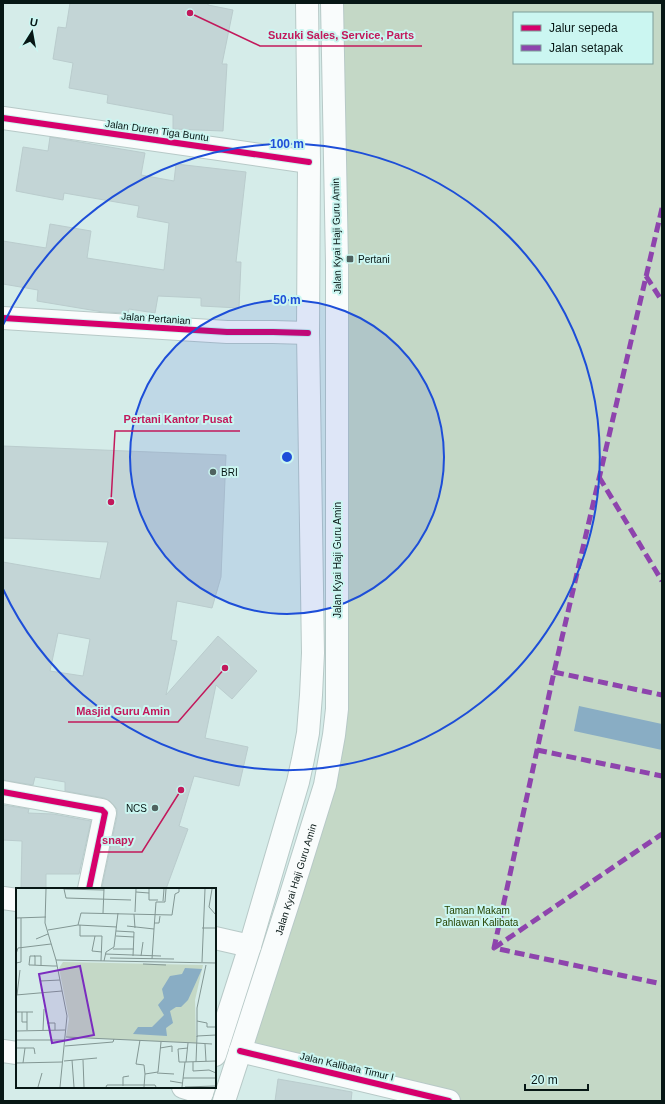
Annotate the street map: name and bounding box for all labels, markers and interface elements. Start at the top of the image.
north arrow [12,12,52,52]
legend [513,12,653,64]
text: U [29,16,39,29]
text: Jalur sepeda [549,21,618,35]
callout: Suzuki Sales, Service, Parts [260,23,422,46]
text: Suzuki Sales, Service, Parts [268,29,414,41]
text: Jalan setapak [549,41,624,55]
street label: Jalan Duren Tiga Buntu [104,118,209,143]
text: 100 m [270,137,304,151]
street label: Jalan Kyai Haji Guru Amin [330,178,343,294]
marker: Pertani [345,254,355,264]
place label: Pertani [358,254,390,265]
text: 50 m [273,293,301,307]
street label: Jalan Pertanian [121,311,191,326]
callout: Pertani Kantor Pusat [115,408,240,431]
text: Pertani Kantor Pusat [124,413,233,425]
centre of rings [280,450,294,464]
marker: BRI [208,467,218,477]
place label: BRI [221,467,238,478]
street label: Jalan Kyai Haji Guru Amin [332,502,343,618]
callout: Masjid Guru Amin [68,699,178,722]
text: Masjid Guru Amin [76,705,170,717]
place label: NCS [126,803,147,814]
marker: NCS [150,803,160,813]
street label: Jalan Kyai Haji Guru Amin [273,822,319,937]
callout: snapy [95,829,142,852]
text: snapy [102,834,135,846]
inset map [16,888,216,1088]
park label: Taman Makam Pahlawan Kalibata [436,905,519,928]
street label: Jalan Kalibata Timur I [299,1050,395,1083]
scale bar [525,1066,588,1092]
text: 20 m [531,1073,558,1087]

